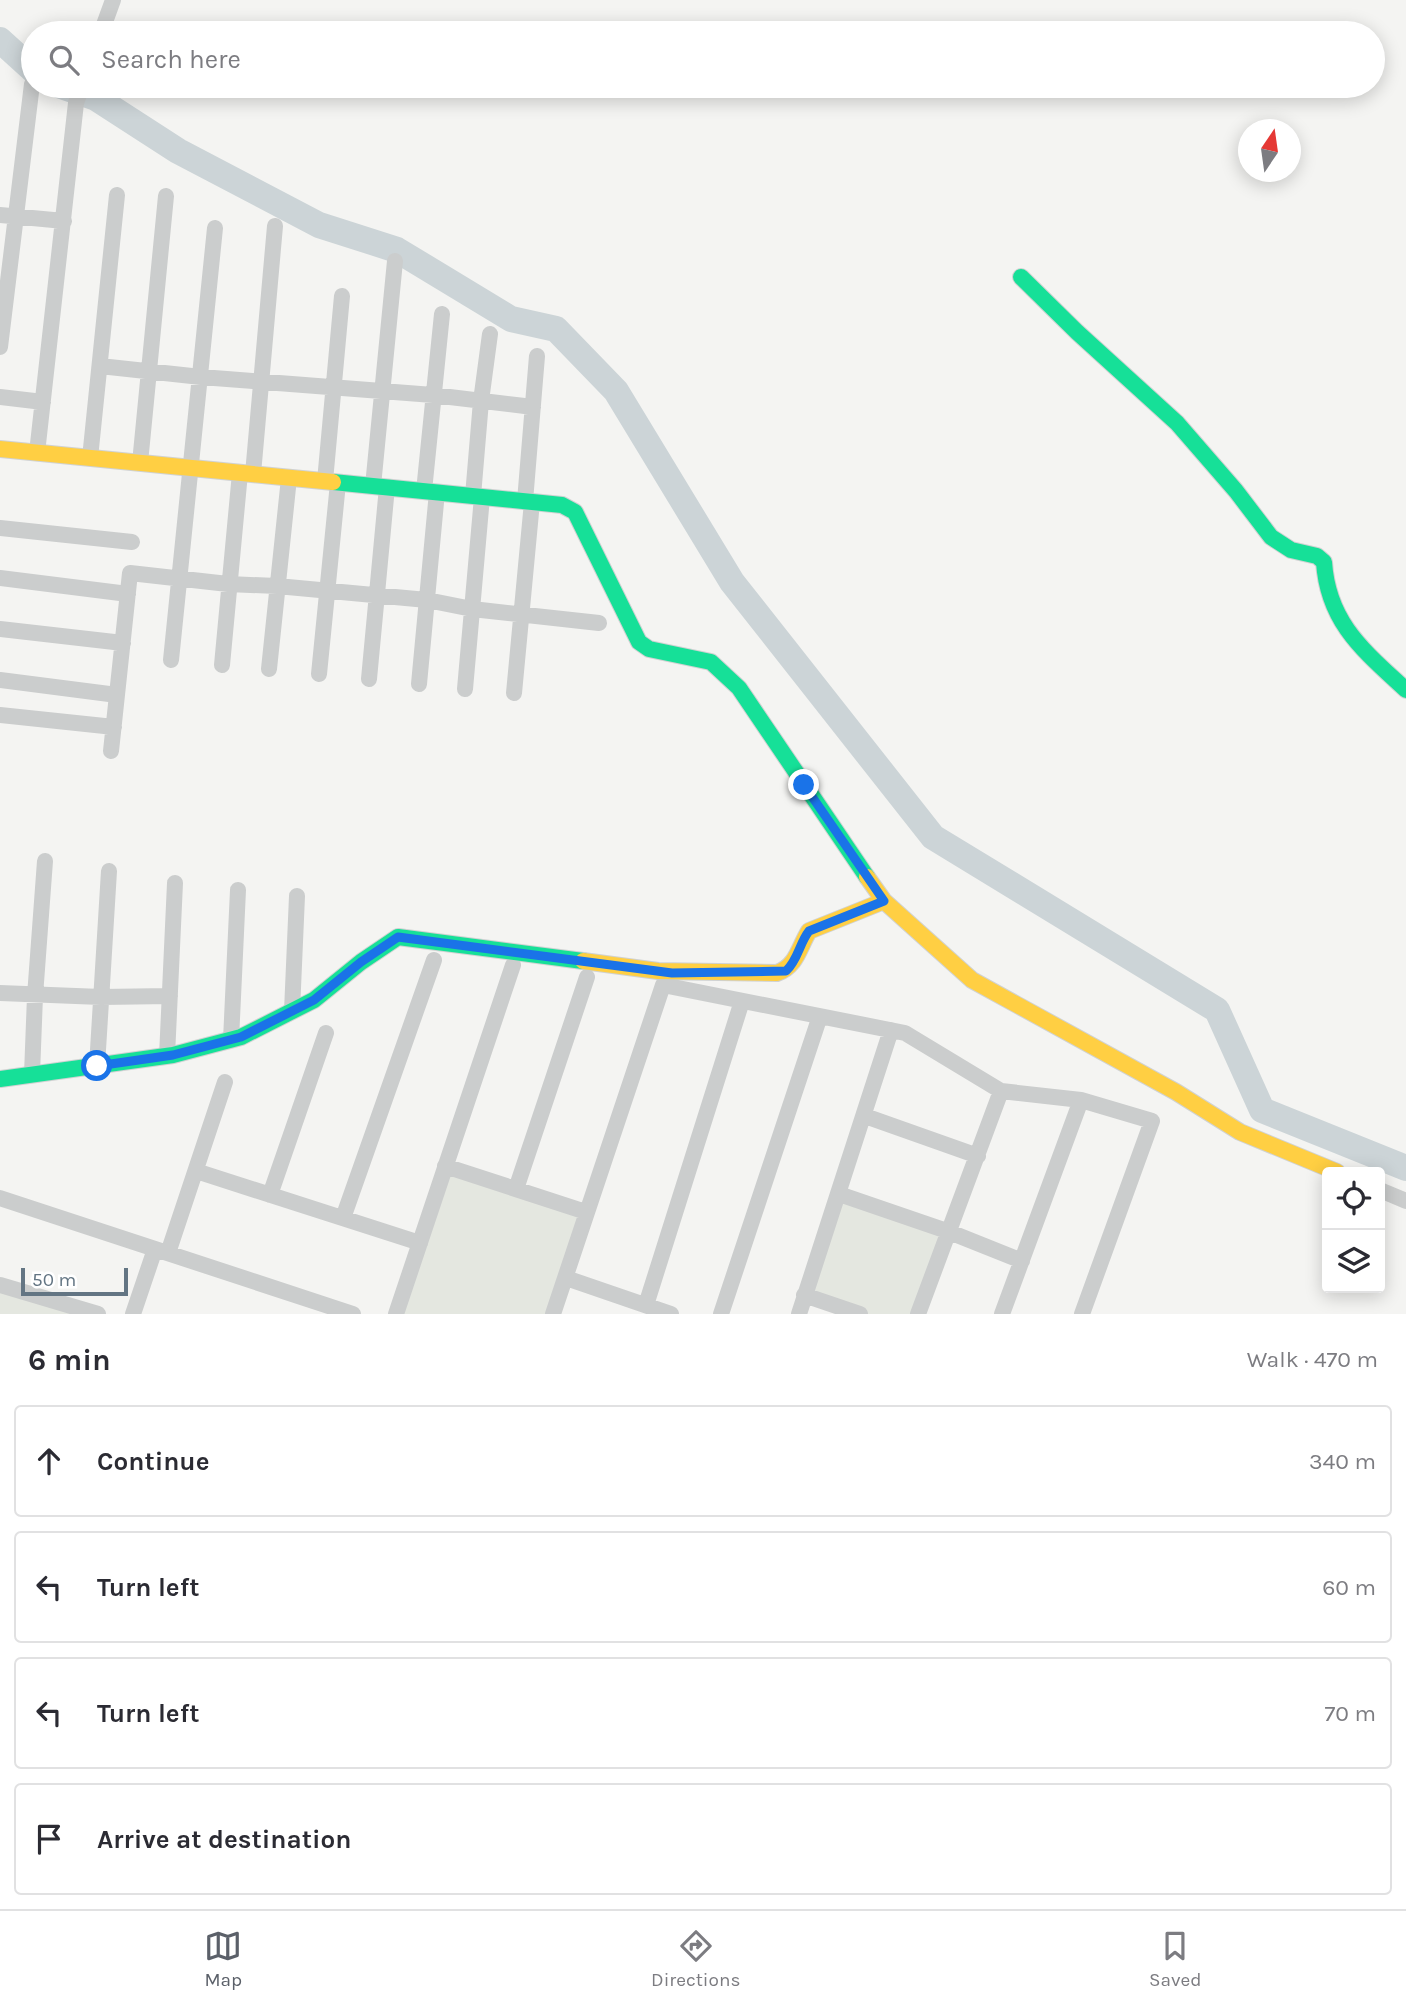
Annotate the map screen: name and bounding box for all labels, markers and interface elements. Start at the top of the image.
search box [21,21,1385,98]
icon: search [45,41,83,79]
text: Search here [101,44,241,75]
north arrow [1238,119,1301,182]
route end [788,769,819,800]
route start [81,1050,112,1081]
map controls [1322,1167,1385,1293]
button: locate [1322,1167,1385,1230]
button: layers [1322,1230,1385,1293]
scale bar [21,1265,128,1297]
text: 50 m [32,1269,76,1291]
text: 6 min [28,1342,111,1378]
text: Walk · 470 m [1247,1346,1378,1373]
icon: ahead [30,1442,68,1480]
text: Continue [97,1446,209,1477]
text: 340 m [1309,1448,1376,1475]
icon: left [30,1568,68,1606]
text: Turn left [97,1572,199,1603]
text: 60 m [1322,1574,1376,1601]
icon: left [30,1694,68,1732]
text: Turn left [97,1698,199,1729]
text: 70 m [1325,1700,1376,1727]
icon: arrive [30,1820,68,1858]
text: Arrive at destination [97,1824,351,1855]
tab: Map [204,1927,242,1991]
tab: Directions [651,1927,740,1991]
tab: Saved [1149,1927,1202,1991]

